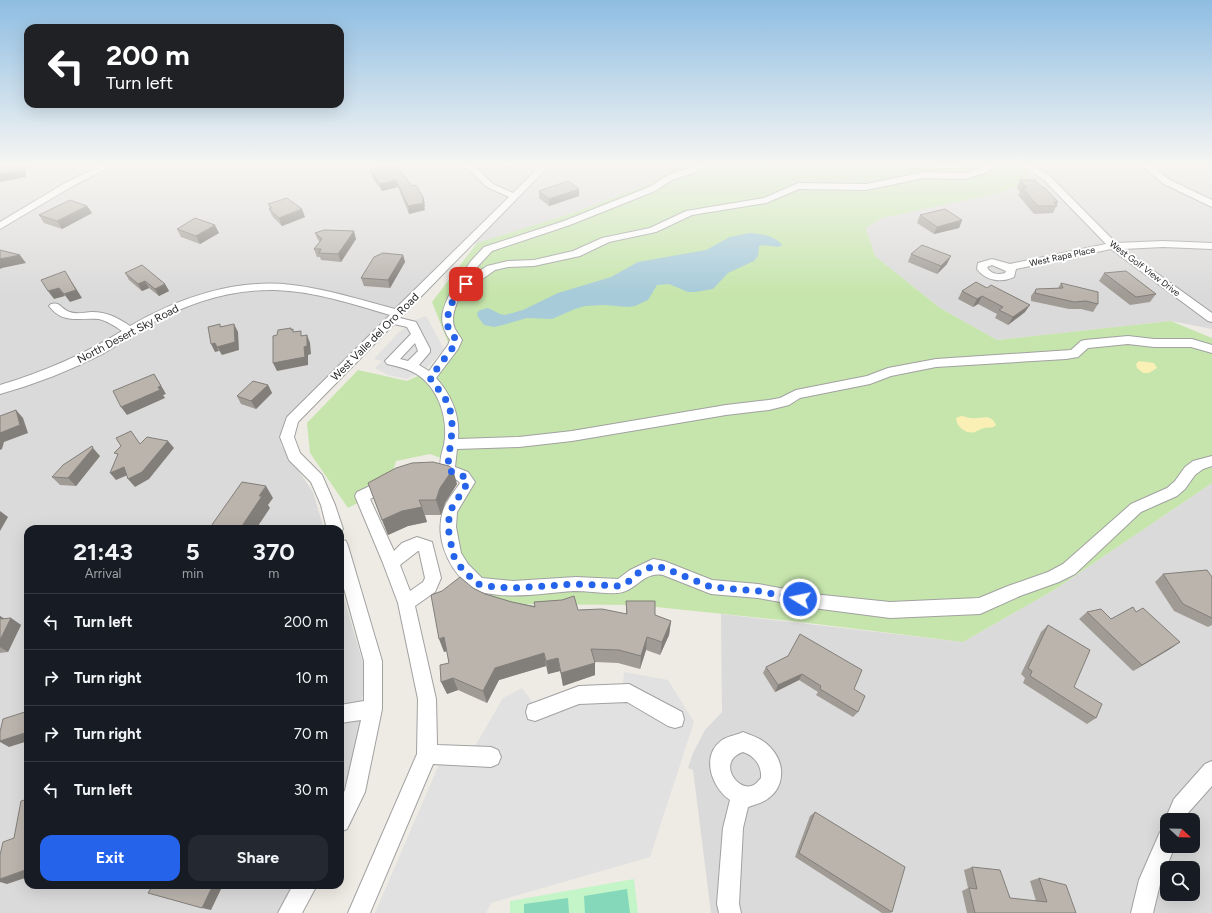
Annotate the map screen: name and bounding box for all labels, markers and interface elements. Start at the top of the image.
text: 200 m [106,38,190,72]
icon: left [40,40,92,92]
text: Turn left [106,72,173,94]
street label: West Golf View Drive [1107,238,1183,298]
street label: West Rapa Place [1028,244,1096,268]
pin [449,267,483,301]
icon: arrive [455,273,477,295]
street label: West Valle del Oro Road [328,290,422,384]
street label: North Desert Sky Road [75,302,181,366]
text: 21:43 [73,537,133,566]
text: 5 [186,537,200,566]
text: 370 [253,537,295,566]
text: Arrival [85,566,121,581]
text: min [182,566,203,581]
text: m [268,566,279,581]
position arrow [779,578,821,620]
icon: left [40,611,62,633]
text: Turn left [74,613,132,631]
text: 200 m [284,613,328,631]
icon: right [40,667,62,689]
text: Turn right [74,669,142,687]
text: 10 m [296,669,328,687]
icon: right [40,723,62,745]
text: Turn right [74,725,142,743]
text: 70 m [294,725,328,743]
icon: left [40,779,62,801]
text: Turn left [74,781,132,799]
text: 30 m [294,781,328,799]
north arrow [1160,813,1200,853]
map controls [1160,813,1200,901]
button: Exit [40,835,180,881]
button: Share [188,835,328,881]
button: search [1160,861,1200,901]

